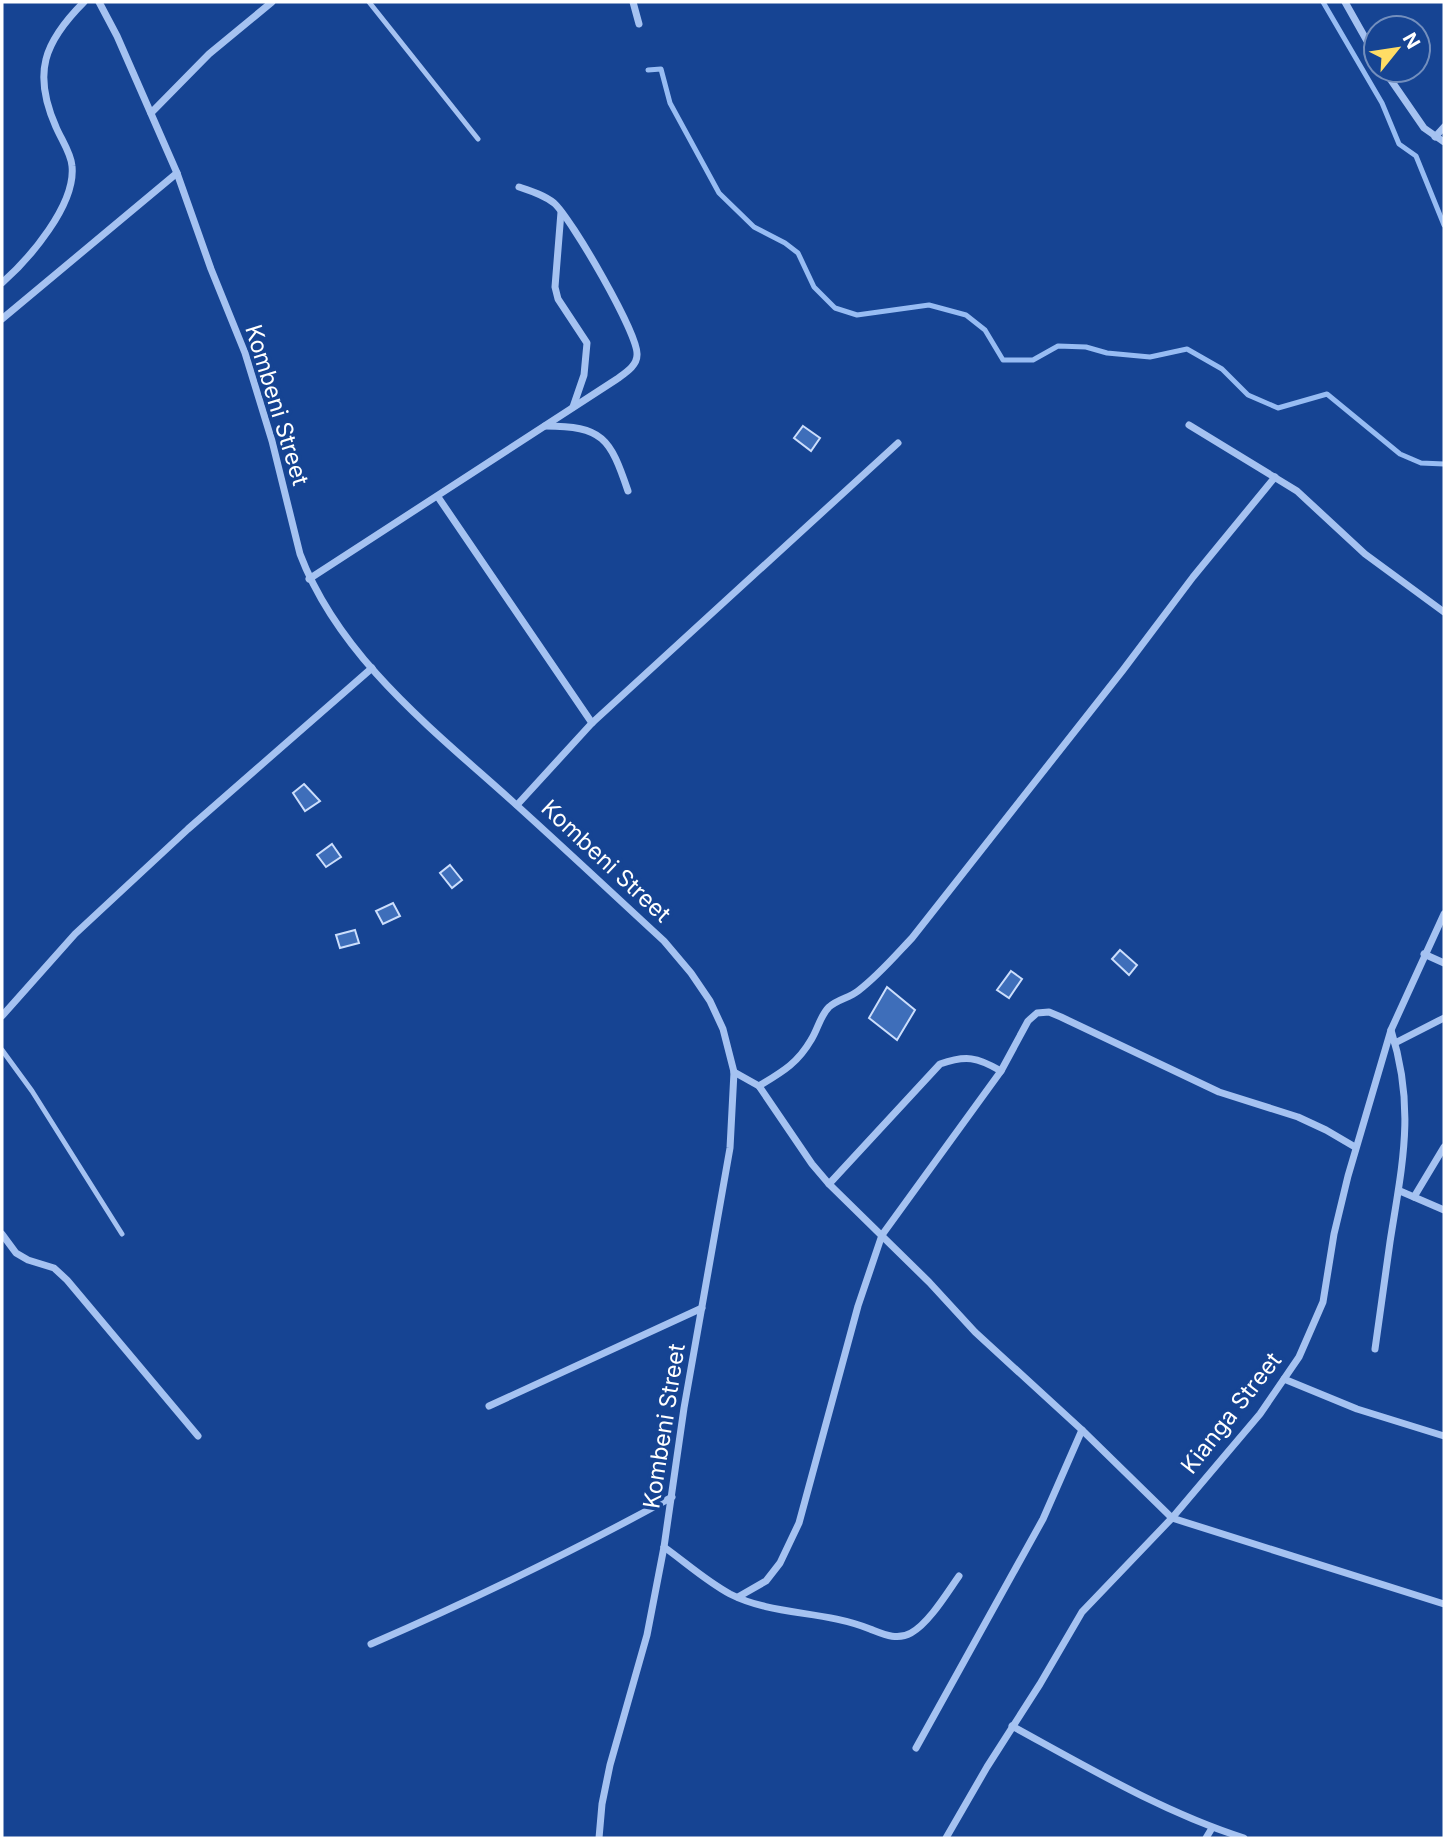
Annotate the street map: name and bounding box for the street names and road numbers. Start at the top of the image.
street label: Kombeni Street [239,321,315,489]
street label: Kombeni Street [536,794,677,928]
street label: Kombeni Street [637,1341,691,1510]
street label: Kianga Street [1175,1346,1287,1479]

